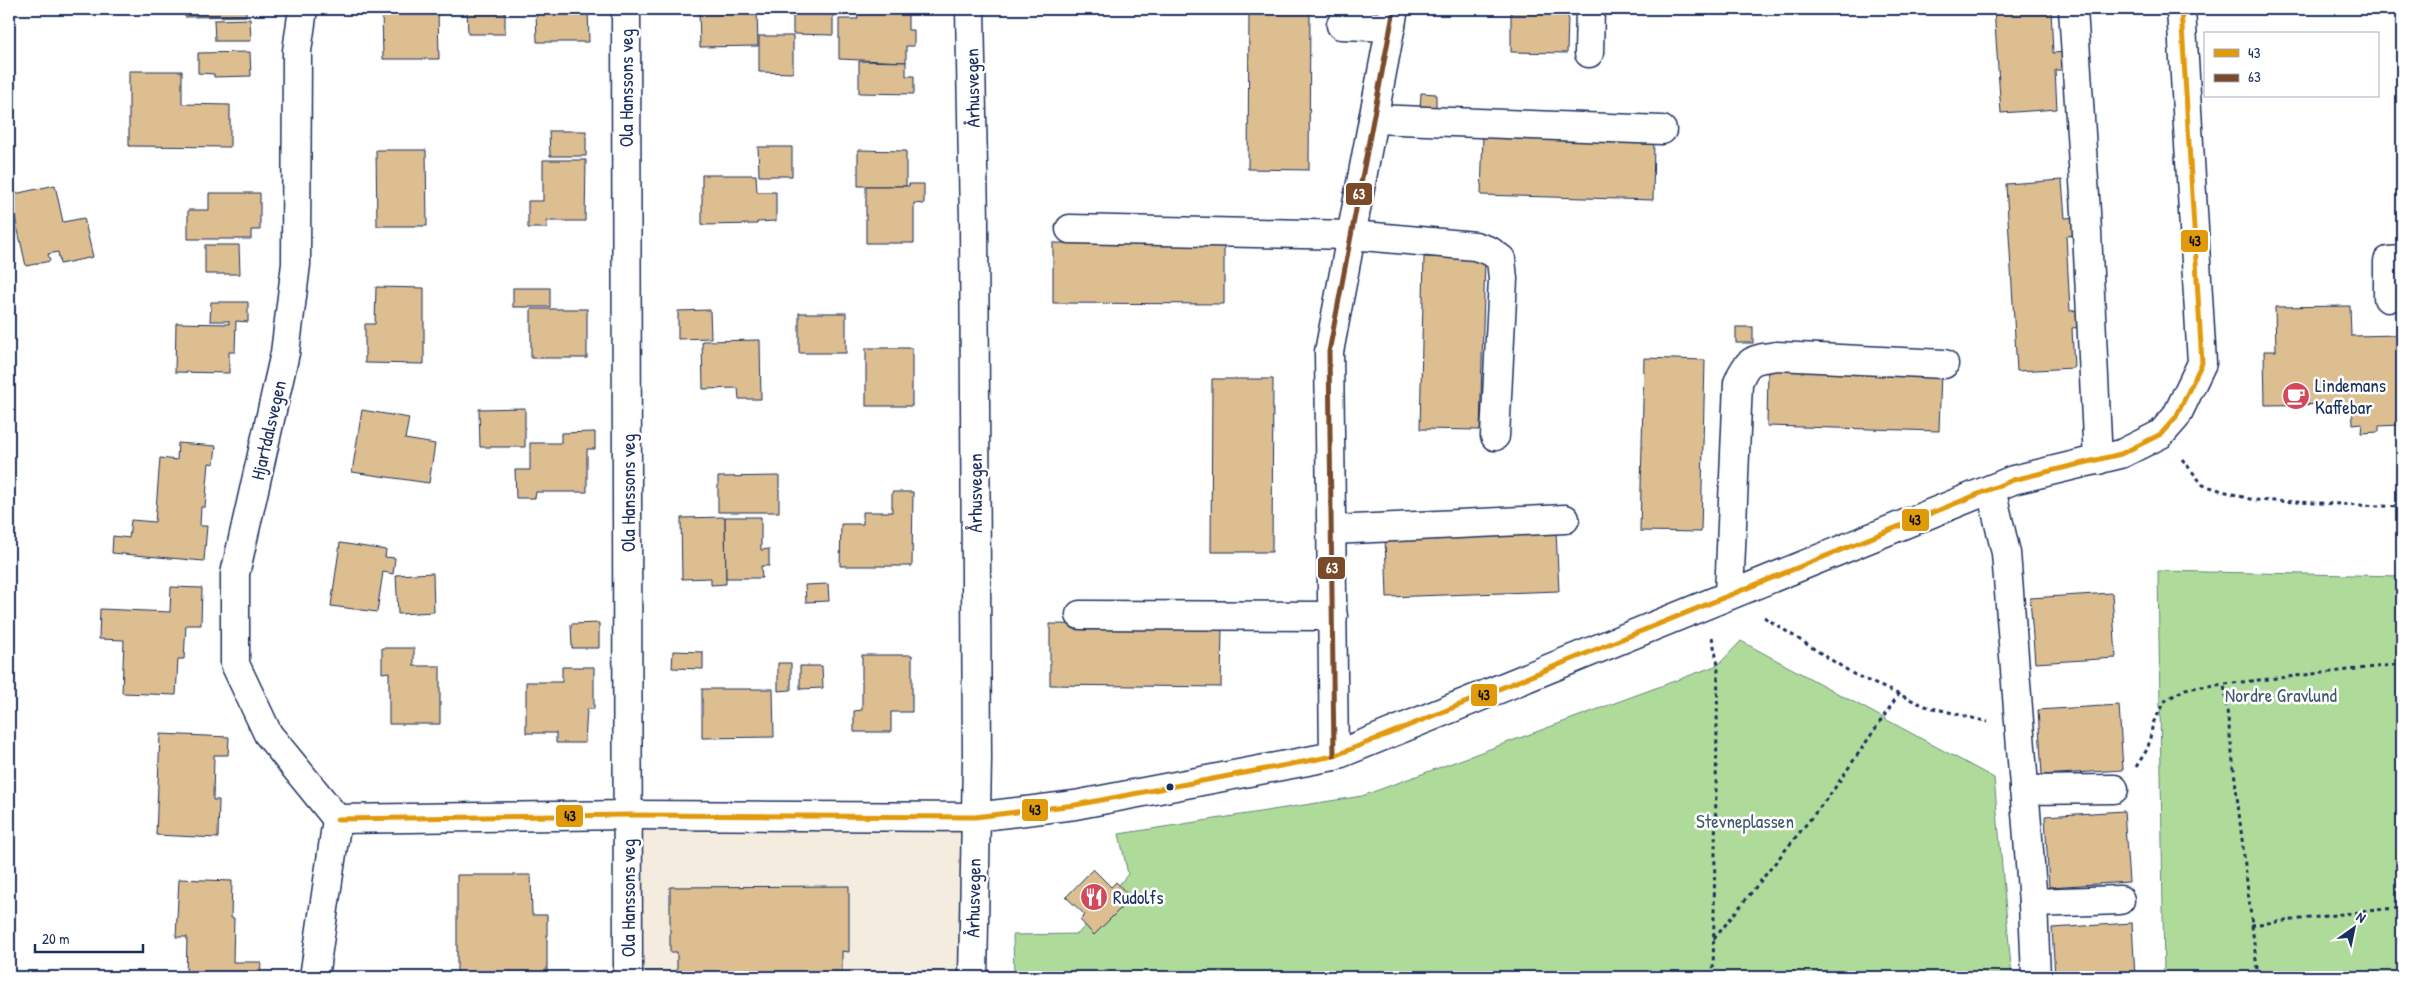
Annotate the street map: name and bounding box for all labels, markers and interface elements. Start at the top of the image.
street label: Ola Hanssons veg [613,29,639,147]
legend [2204,32,2378,98]
text: 43 [2248,42,2261,63]
street label: Århusvegen [958,48,986,128]
text: 63 [2248,66,2261,87]
line badge: 63 [1345,182,1373,206]
text: 63 [1353,184,1366,203]
line badge: 43 [2180,229,2209,253]
text: 43 [2189,231,2201,250]
place label: Lindemans Kaffebar [2315,372,2386,420]
street label: Hjartdalsvegen [244,378,292,482]
cafe icon: Lindemans Kaffebar [2281,381,2311,411]
street label: Ola Hanssons veg [615,434,641,552]
street label: Århusvegen [962,453,988,533]
line badge: 43 [1901,508,1930,532]
text: 43 [1909,510,1921,529]
line badge: 63 [1317,556,1346,580]
text: 63 [1326,558,1339,577]
park label: Nordre Gravlund [2225,682,2338,708]
line badge: 43 [1470,683,1498,707]
text: 43 [1478,685,1490,704]
unlabelled marker [1165,782,1175,792]
line badge: 43 [1021,798,1049,822]
text: 43 [1029,800,1041,819]
line badge: 43 [555,804,584,828]
text: 43 [564,806,576,825]
park label: Stevneplassen [1696,808,1794,834]
street label: Ola Hanssons veg [615,839,641,957]
street label: Århusvegen [959,858,987,938]
restaurant icon: Rudolfs [1079,882,1109,912]
place label: Rudolfs [1113,884,1163,910]
north arrow [2328,904,2378,954]
text: N [2353,907,2370,927]
scale bar [35,921,142,953]
text: 20 m [42,928,69,949]

